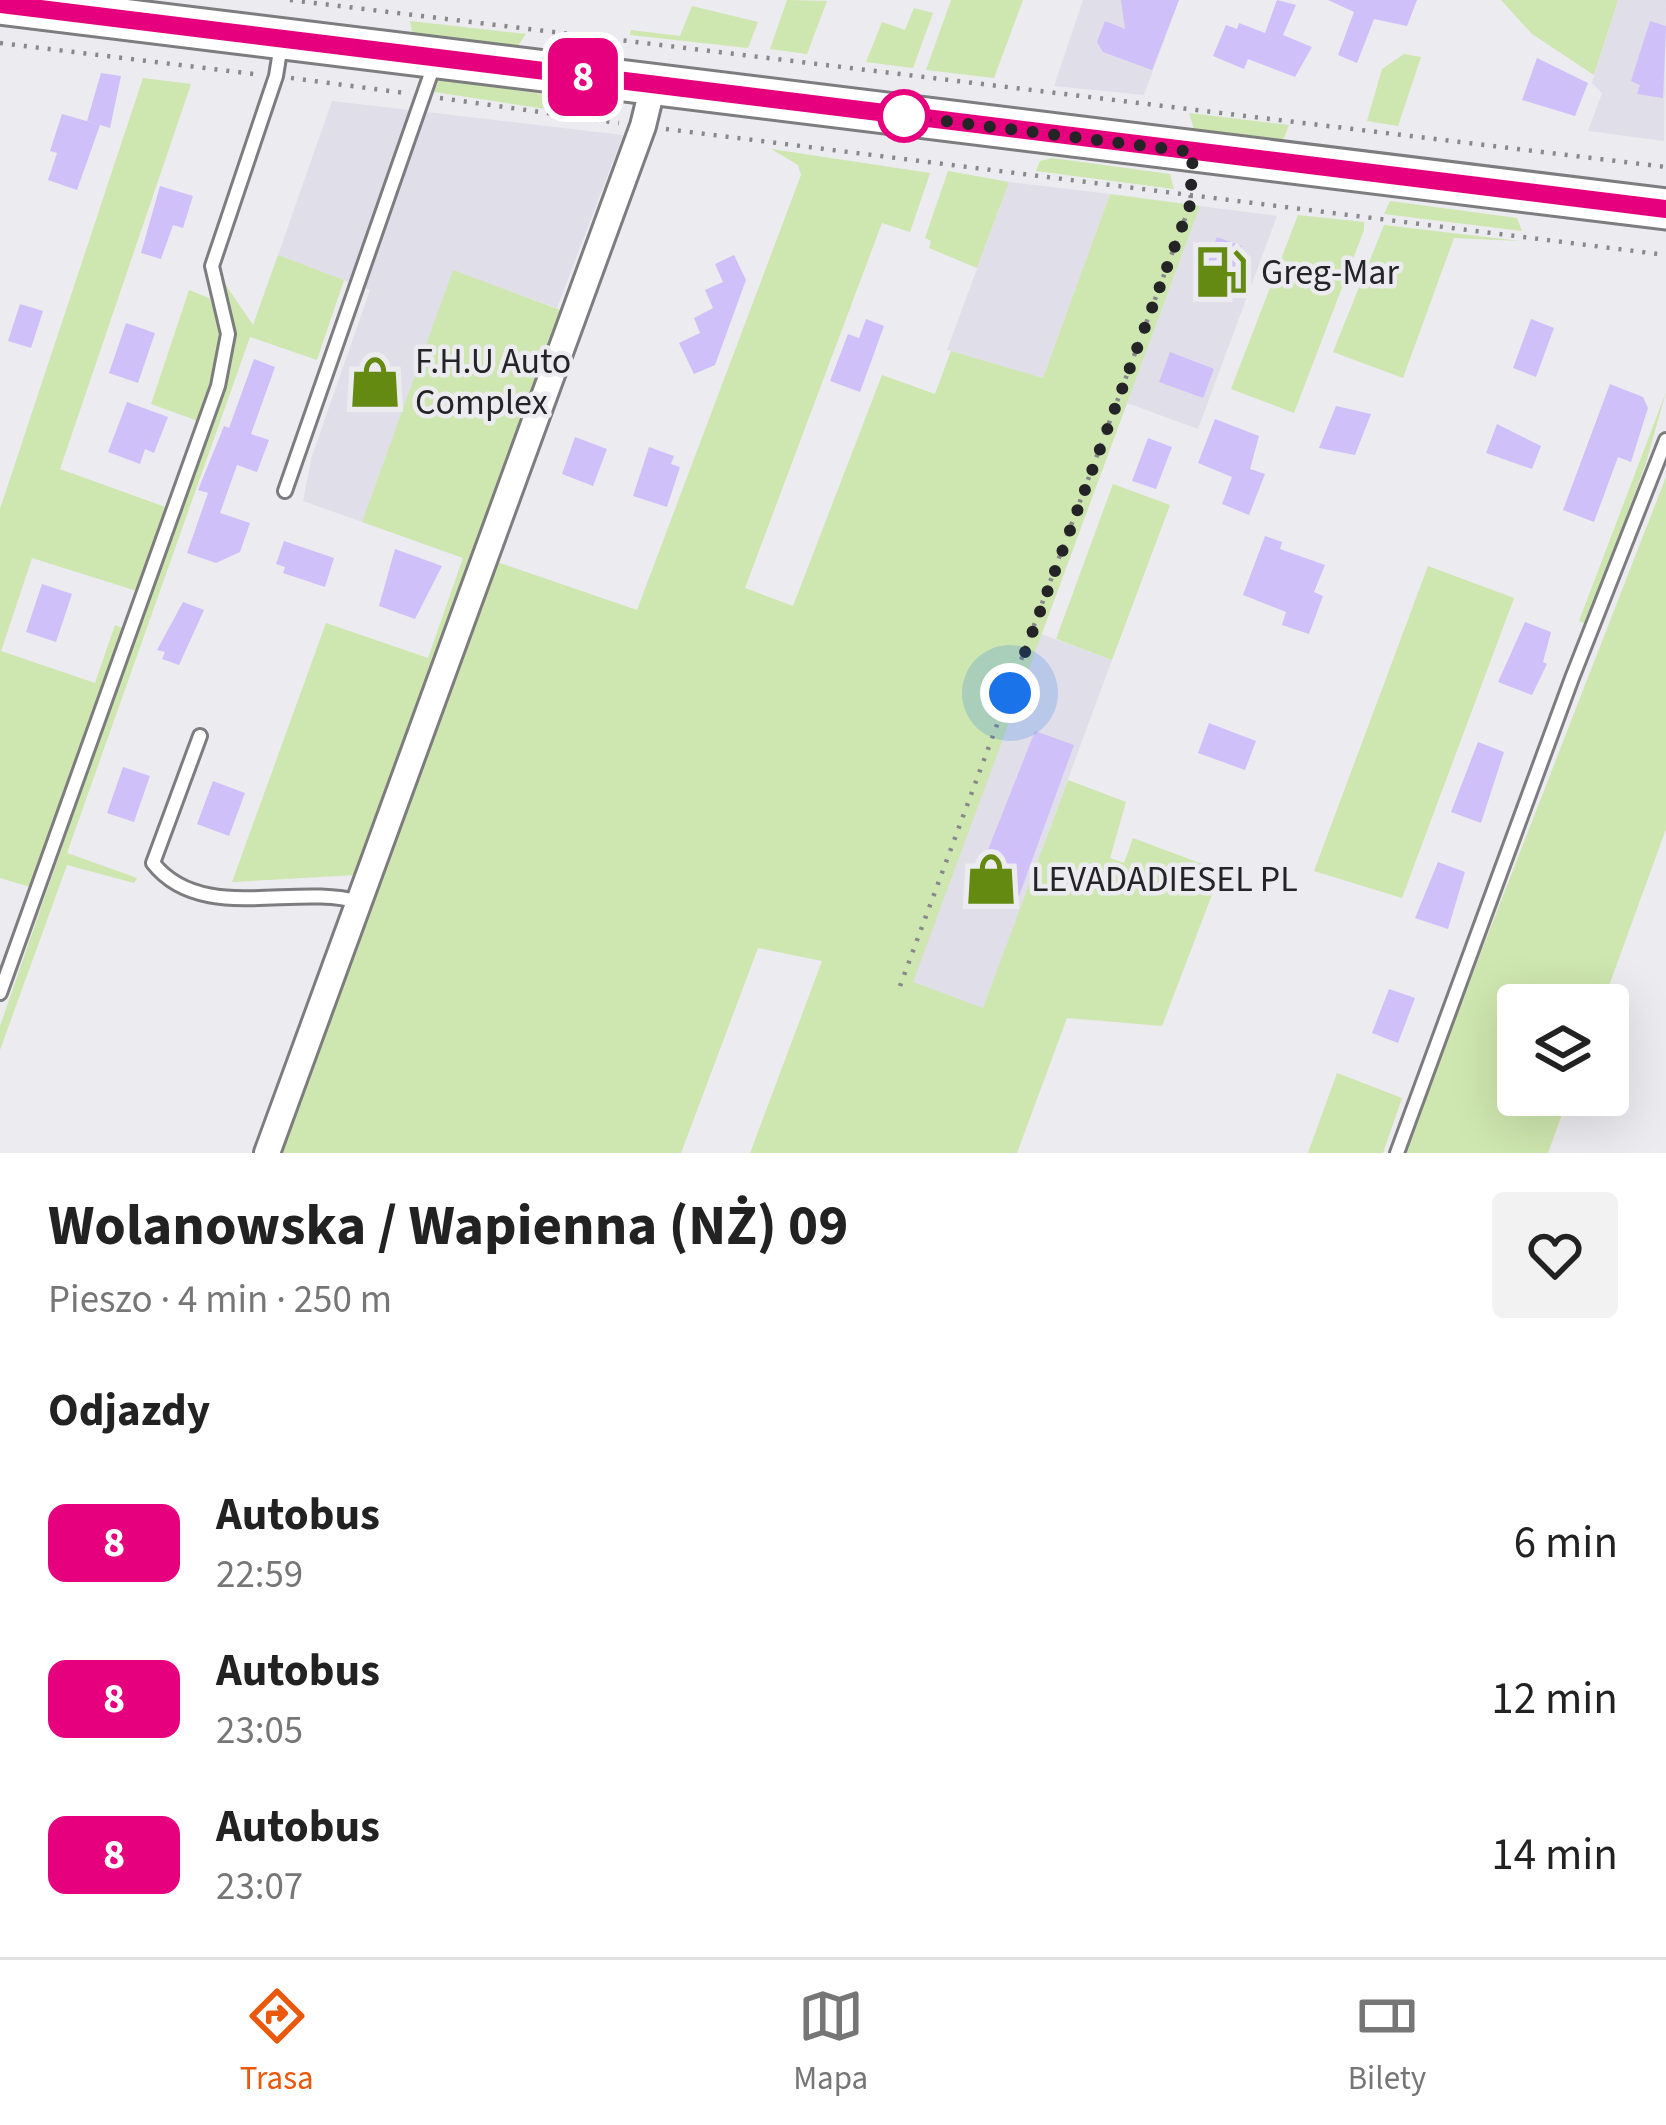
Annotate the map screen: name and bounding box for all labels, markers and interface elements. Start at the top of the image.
line badge: 8 [544,38,622,116]
text: 8 [572,47,594,107]
unlabelled marker [879,91,929,141]
fuel station icon: Greg-Mar [1192,243,1250,301]
place label: Greg-Mar [1261,247,1399,298]
place label: F.H.U Auto Complex [415,336,571,428]
shop icon: F.H.U Auto Complex [346,353,404,411]
your location [980,663,1040,723]
shop icon: LEVADADIESEL PL [962,850,1020,908]
place label: LEVADADIESEL PL [1031,854,1298,905]
map controls [1497,984,1629,1116]
button: layers [1497,984,1629,1116]
text: Wolanowska / Wapienna (NŻ) 09 [48,1186,848,1267]
button: heart [1492,1192,1618,1318]
text: Pieszo · 4 min · 250 m [48,1272,392,1328]
text: Odjazdy [48,1379,210,1443]
text: Autobus [216,1483,380,1547]
text: 6 min [1514,1511,1618,1575]
text: 8 [103,1513,125,1573]
text: 22:59 [216,1547,303,1603]
text: Autobus [216,1639,380,1703]
text: 12 min [1491,1667,1618,1731]
text: 8 [103,1669,125,1729]
text: 23:05 [216,1703,303,1759]
text: Autobus [216,1795,380,1859]
text: 14 min [1491,1823,1618,1887]
text: 8 [103,1825,125,1885]
text: 23:07 [216,1859,303,1915]
tab: Trasa [240,1983,314,2102]
tab: Mapa [793,1983,868,2102]
tab: Bilety [1348,1983,1426,2102]

